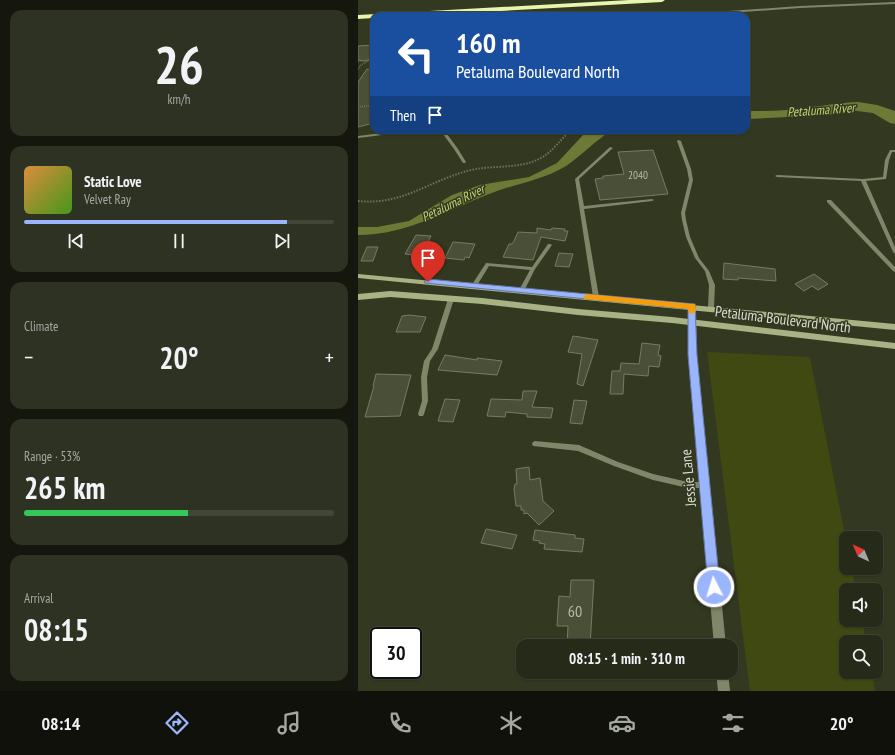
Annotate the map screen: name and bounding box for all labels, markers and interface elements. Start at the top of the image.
text: 160 m [456,24,520,61]
icon: left [390,28,442,80]
text: 26 [154,31,204,98]
text: Petaluma Boulevard North [456,60,620,83]
text: km/h [167,91,191,108]
water label: Petaluma River [787,99,858,121]
icon: arrive [424,104,446,126]
text: Then [390,106,416,125]
house number: 2040 [628,168,648,182]
text: Static Love [84,172,142,191]
water label: Petaluma River [419,179,489,225]
text: Velvet Ray [84,191,131,208]
icon: previous [65,230,87,252]
icon: pause [168,230,190,252]
icon: next [271,230,293,252]
pin [411,241,445,282]
icon: arrive [417,247,439,269]
street label: Petaluma Boulevard North [714,301,852,337]
text: Climate [24,318,58,335]
text: 20° [159,338,199,377]
text: − [24,343,33,371]
text: + [325,343,334,371]
text: Range · 53% [24,448,80,465]
street label: Jessie Lane [676,449,700,508]
text: 265 km [24,468,105,507]
north arrow [839,531,883,575]
map controls [839,531,883,679]
position arrow [693,566,735,608]
button: sound [839,583,883,627]
text: Arrival [24,590,53,607]
house number: 60 [568,601,582,621]
text: 08:15 [24,610,89,649]
speed limit sign: 30 [370,627,422,679]
button: search [839,635,883,679]
text: 08:15 · 1 min · 310 m [569,649,685,668]
icon: directions [163,709,191,737]
icon: music [275,709,303,737]
icon: phone [386,709,414,737]
icon: climate [497,709,525,737]
icon: car [608,709,636,737]
icon: filters [719,709,747,737]
text: 08:14 [42,712,80,735]
text: 20° [830,712,853,735]

